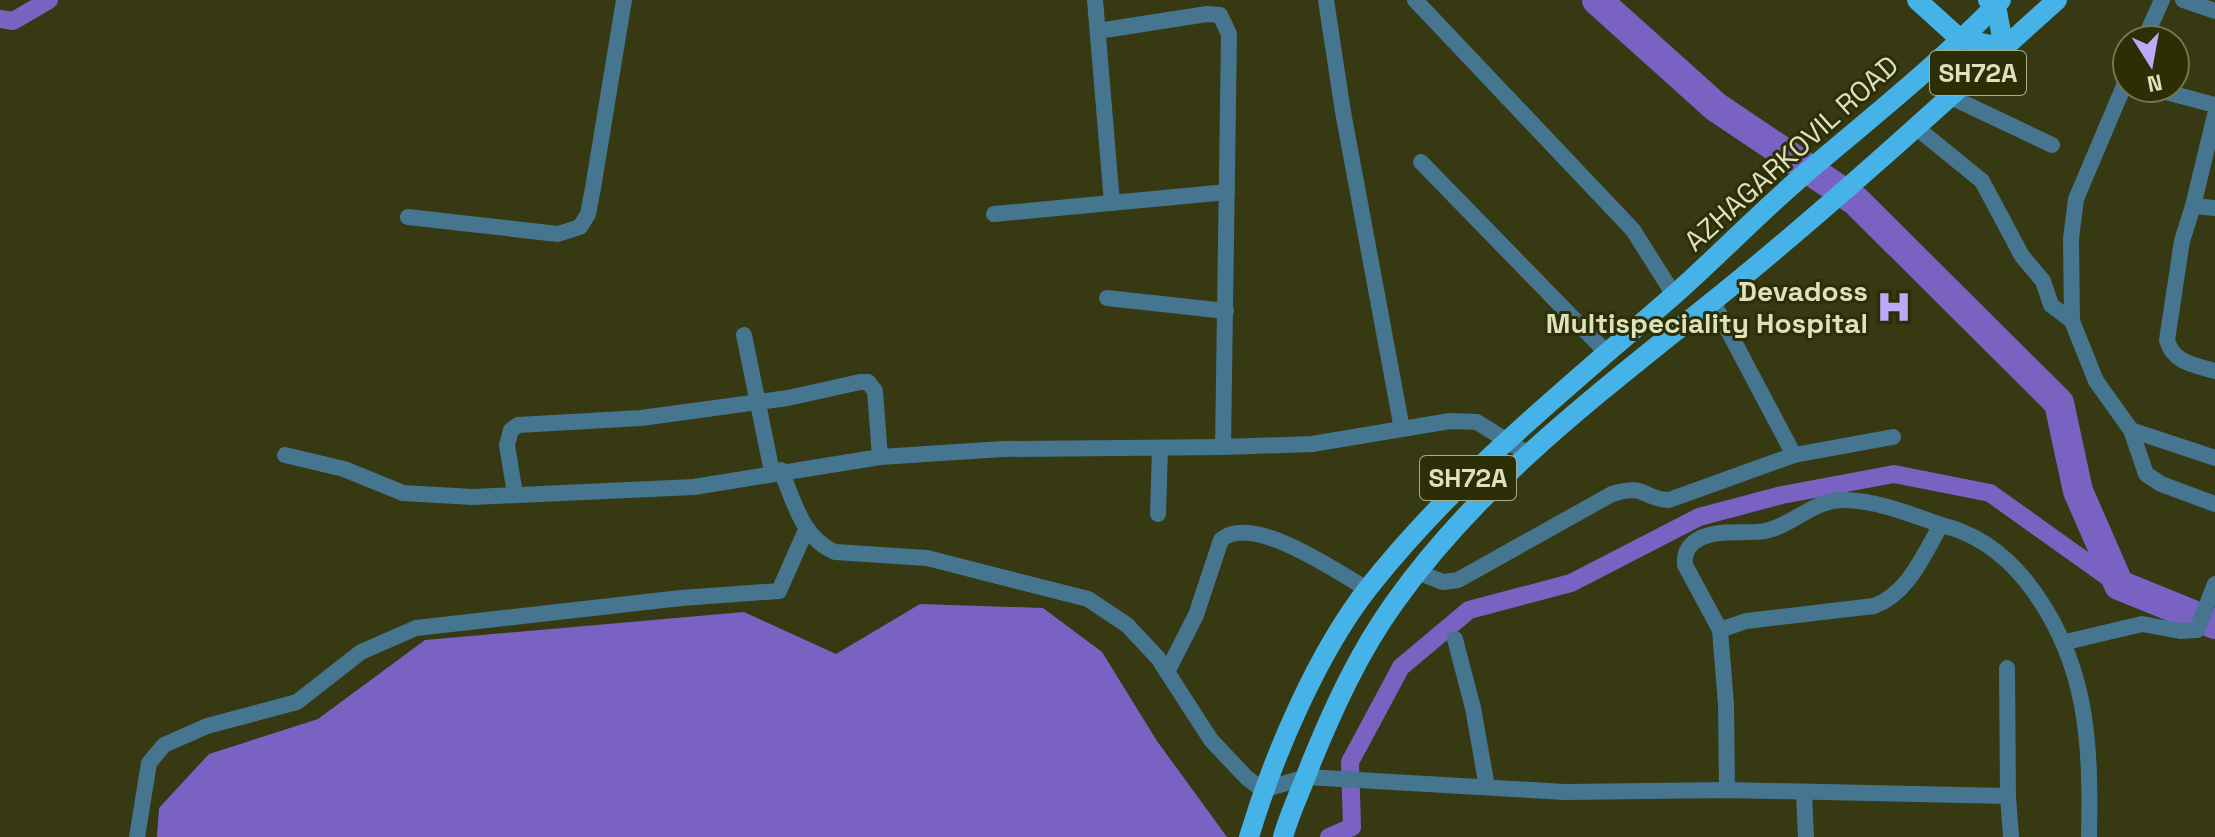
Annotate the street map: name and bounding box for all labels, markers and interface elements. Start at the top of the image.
north arrow [2111,24,2191,104]
street label: AZHAGARKOVIL ROAD [1676,47,1906,259]
road number: SH72A [1930,51,2026,95]
text: N [2145,68,2165,99]
place label: Devadoss Multispeciality Hospital [1546,273,1868,341]
hospital icon: Devadoss Multispeciality Hospital [1875,288,1913,326]
road number: SH72A [1420,456,1516,500]

